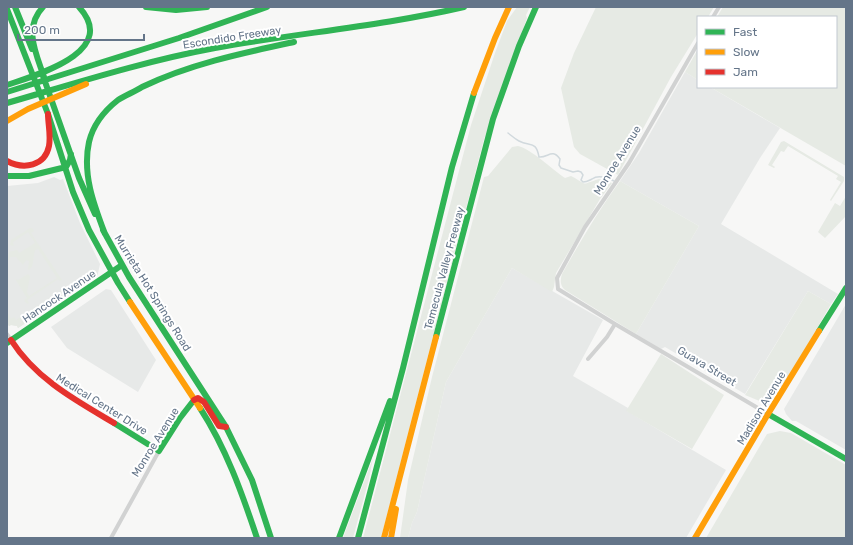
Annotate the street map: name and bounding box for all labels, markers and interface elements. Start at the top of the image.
scale bar [18,16,144,42]
legend [697,16,837,88]
text: 200 m [24,23,60,37]
street label: Escondido Freeway [182,23,282,52]
text: Fast [733,25,757,39]
text: Slow [733,45,760,59]
text: Jam [733,65,758,79]
street label: Monroe Avenue [591,123,644,197]
street label: Temecula Valley Freeway [422,205,467,331]
street label: Murrieta Hot Springs Road [111,233,194,354]
street label: Hancock Avenue [20,267,98,326]
street label: Guava Street [675,344,739,389]
street label: Madison Avenue [734,369,789,447]
street label: Medical Center Drive [54,371,150,438]
street label: Monroe Avenue [129,405,182,479]

